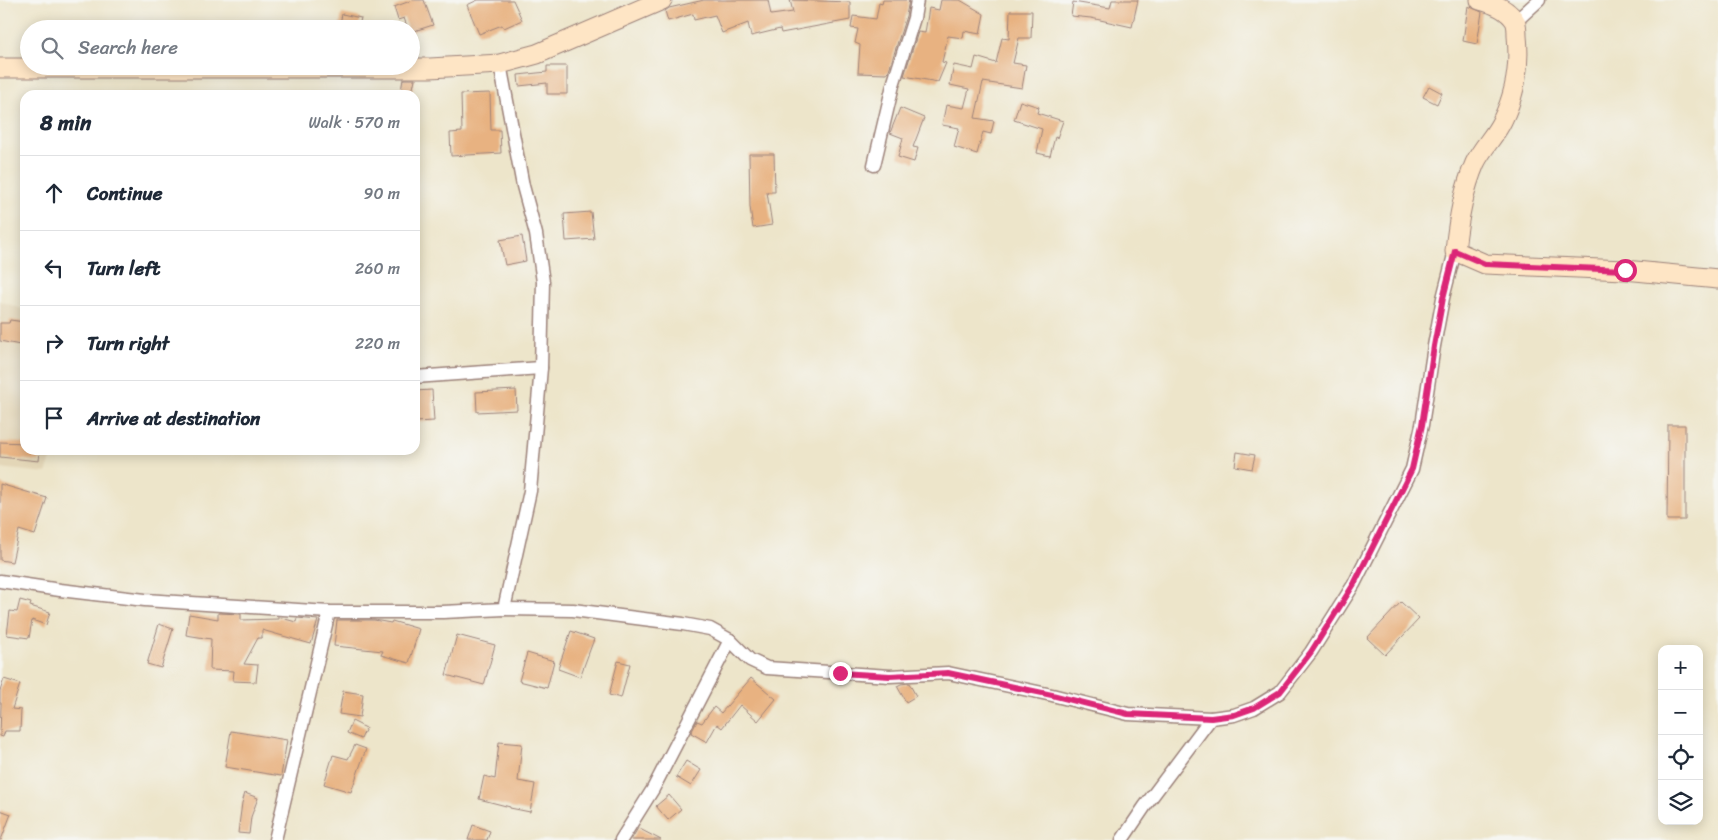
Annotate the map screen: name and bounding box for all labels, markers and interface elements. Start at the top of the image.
search box [20,20,420,75]
text: Search here [78,31,178,64]
icon: search [38,34,66,62]
text: 8 min [40,104,91,142]
text: Walk · 570 m [308,108,400,137]
text: Continue [87,177,163,210]
icon: ahead [40,179,68,207]
text: 90 m [364,179,400,208]
text: Turn left [87,252,160,285]
icon: left [40,254,68,282]
text: 260 m [355,254,400,283]
route start [1614,259,1637,282]
text: Turn right [87,327,169,360]
icon: right [40,329,68,357]
text: 220 m [355,329,400,358]
text: Arrive at destination [87,402,260,435]
icon: arrive [40,404,68,432]
map controls [1658,645,1703,825]
button: + [1658,645,1703,690]
route end [829,662,852,685]
button: − [1658,690,1703,735]
button: locate [1658,735,1703,780]
button: layers [1658,780,1703,825]

